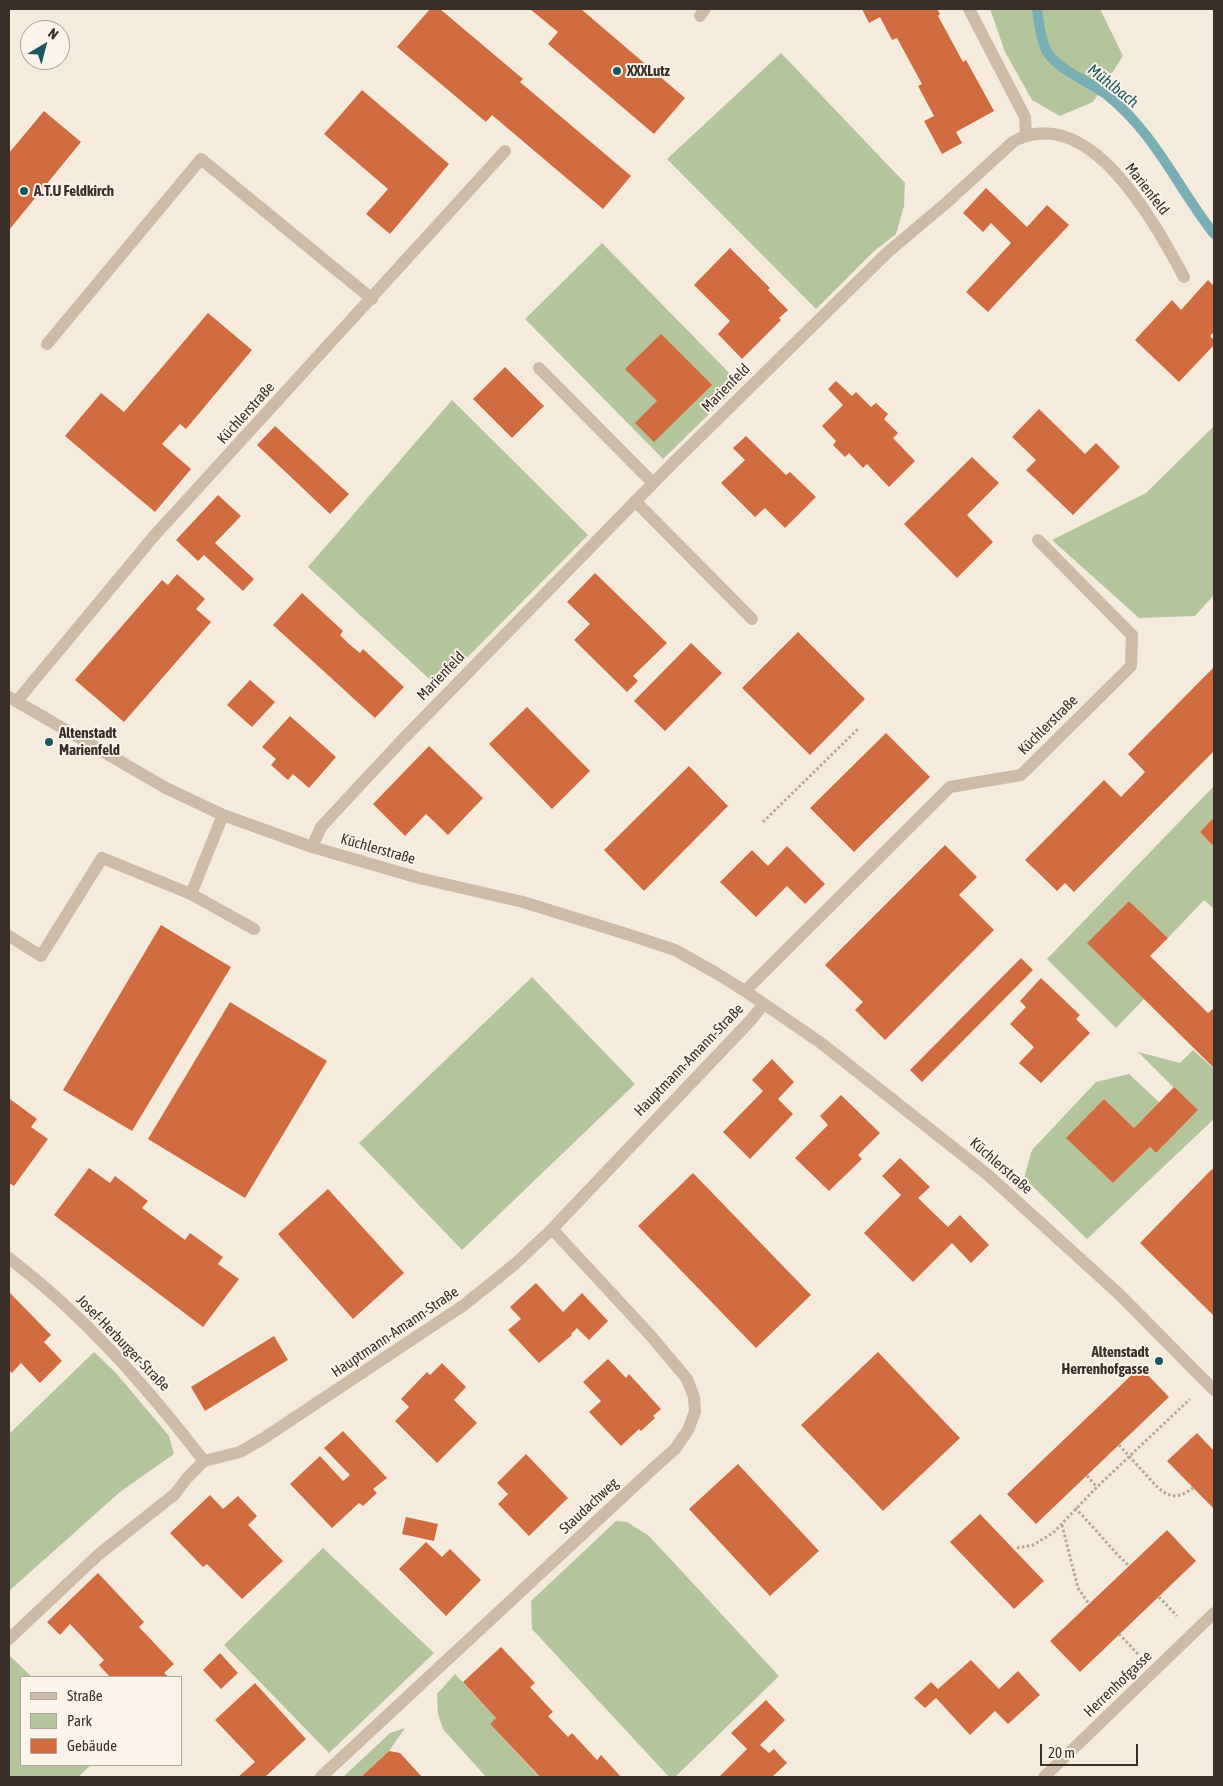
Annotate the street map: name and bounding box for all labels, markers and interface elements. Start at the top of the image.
north arrow [20,20,70,70]
text: N [45,25,62,43]
water label: Mühlbach [1084,60,1142,112]
place label: XXXLutz [627,62,670,80]
marker: XXXLutz [611,65,623,77]
street label: Marienfeld [1121,159,1173,219]
place label: A.T.U Feldkirch [34,182,114,200]
marker: A.T.U Feldkirch [18,185,30,197]
street label: Marienfeld [698,360,754,416]
street label: Küchlerstraße [214,378,278,448]
street label: Marienfeld [413,648,469,704]
street label: Küchlerstraße [1014,691,1082,759]
place label: Altenstadt Marienfeld [59,724,120,759]
marker: Altenstadt Marienfeld [43,736,55,748]
street label: Küchlerstraße [339,830,417,868]
street label: Hauptmann-Amann-Straße [631,1000,747,1120]
street label: Küchlerstraße [966,1134,1036,1198]
street label: Hauptmann-Amann-Straße [328,1283,462,1381]
street label: Josef-Herburger-Straße [72,1291,174,1395]
place label: Altenstadt Herrenhofgasse [1062,1343,1149,1378]
marker: Altenstadt Herrenhofgasse [1153,1355,1165,1367]
street label: Staudachweg [556,1474,622,1538]
street label: Herrenhofgasse [1080,1647,1156,1721]
legend [20,1676,182,1766]
text: Straße [67,1687,103,1704]
text: Park [67,1712,92,1729]
scale bar [1043,1734,1140,1766]
text: Gebäude [67,1737,117,1754]
text: 20 m [1048,1744,1075,1761]

